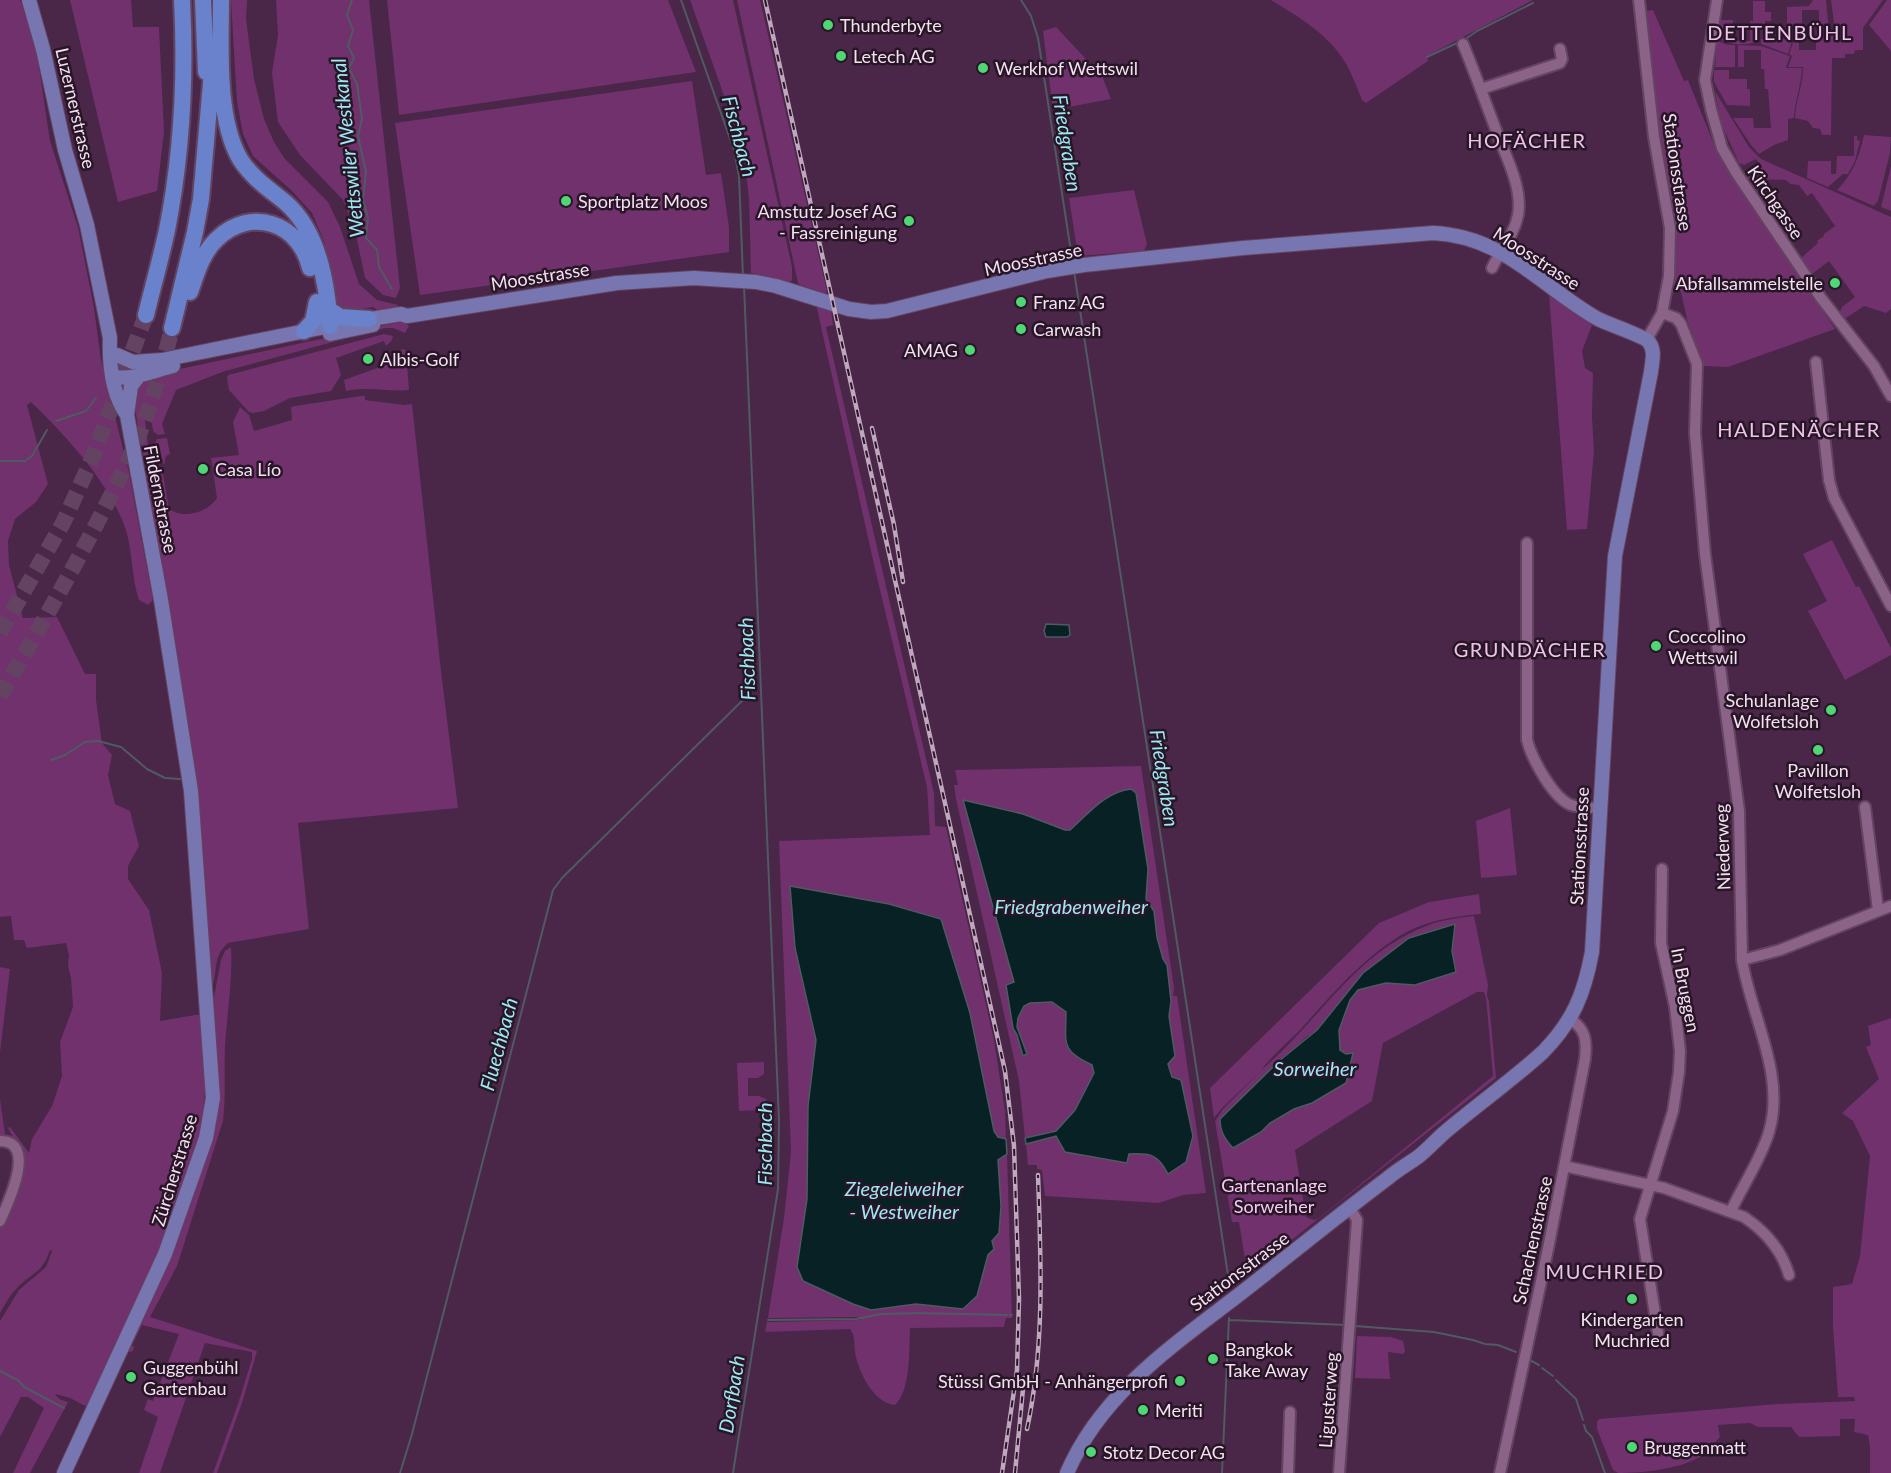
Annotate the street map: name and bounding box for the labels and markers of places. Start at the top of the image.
place label: Thunderbyte [840,14,942,36]
marker: Thunderbyte [821,18,835,32]
place label: Letech AG [853,45,935,67]
marker: Letech AG [834,49,848,63]
place label: Werkhof Wettswil [995,57,1138,79]
marker: Werkhof Wettswil [976,61,990,75]
place label: Sportplatz Moos [578,190,708,212]
marker: Sportplatz Moos [559,194,573,208]
place label: Amstutz Josef AG - Fassreinigung [757,200,897,243]
marker: Amstutz Josef AG - Fassreinigung [902,214,916,228]
place label: Abfallsammelstelle [1675,272,1823,294]
marker: Abfallsammelstelle [1828,276,1842,290]
place label: Franz AG [1033,291,1105,313]
marker: Franz AG [1014,295,1028,309]
place label: Carwash [1033,318,1101,340]
marker: Carwash [1014,322,1028,336]
place label: AMAG [904,339,958,361]
marker: AMAG [963,343,977,357]
place label: Albis-Golf [380,348,460,370]
marker: Albis-Golf [361,352,375,366]
place label: Casa Lío [215,458,281,480]
marker: Casa Lío [196,462,210,476]
place label: Coccolino Wettswil [1668,625,1746,668]
marker: Coccolino Wettswil [1649,639,1663,653]
place label: Schulanlage Wolfetsloh [1725,689,1819,732]
marker: Schulanlage Wolfetsloh [1824,703,1838,717]
marker: Pavillon Wolfetsloh [1811,743,1825,757]
place label: Pavillon Wolfetsloh [1775,759,1861,802]
marker: Kindergarten Muchried [1625,1292,1639,1306]
place label: Kindergarten Muchried [1580,1308,1684,1351]
place label: Bangkok Take Away [1225,1338,1309,1381]
marker: Bangkok Take Away [1206,1352,1220,1366]
place label: Guggenbühl Gartenbau [143,1356,239,1399]
marker: Guggenbühl Gartenbau [124,1370,138,1384]
place label: Stüssi GmbH - Anhängerprofi [938,1370,1168,1392]
marker: Stüssi GmbH - Anhängerprofi [1173,1374,1187,1388]
place label: Meriti [1155,1399,1203,1421]
marker: Meriti [1136,1403,1150,1417]
place label: Bruggenmatt [1644,1436,1747,1458]
marker: Bruggenmatt [1625,1440,1639,1454]
place label: Stotz Decor AG [1103,1441,1225,1463]
marker: Stotz Decor AG [1084,1445,1098,1459]

